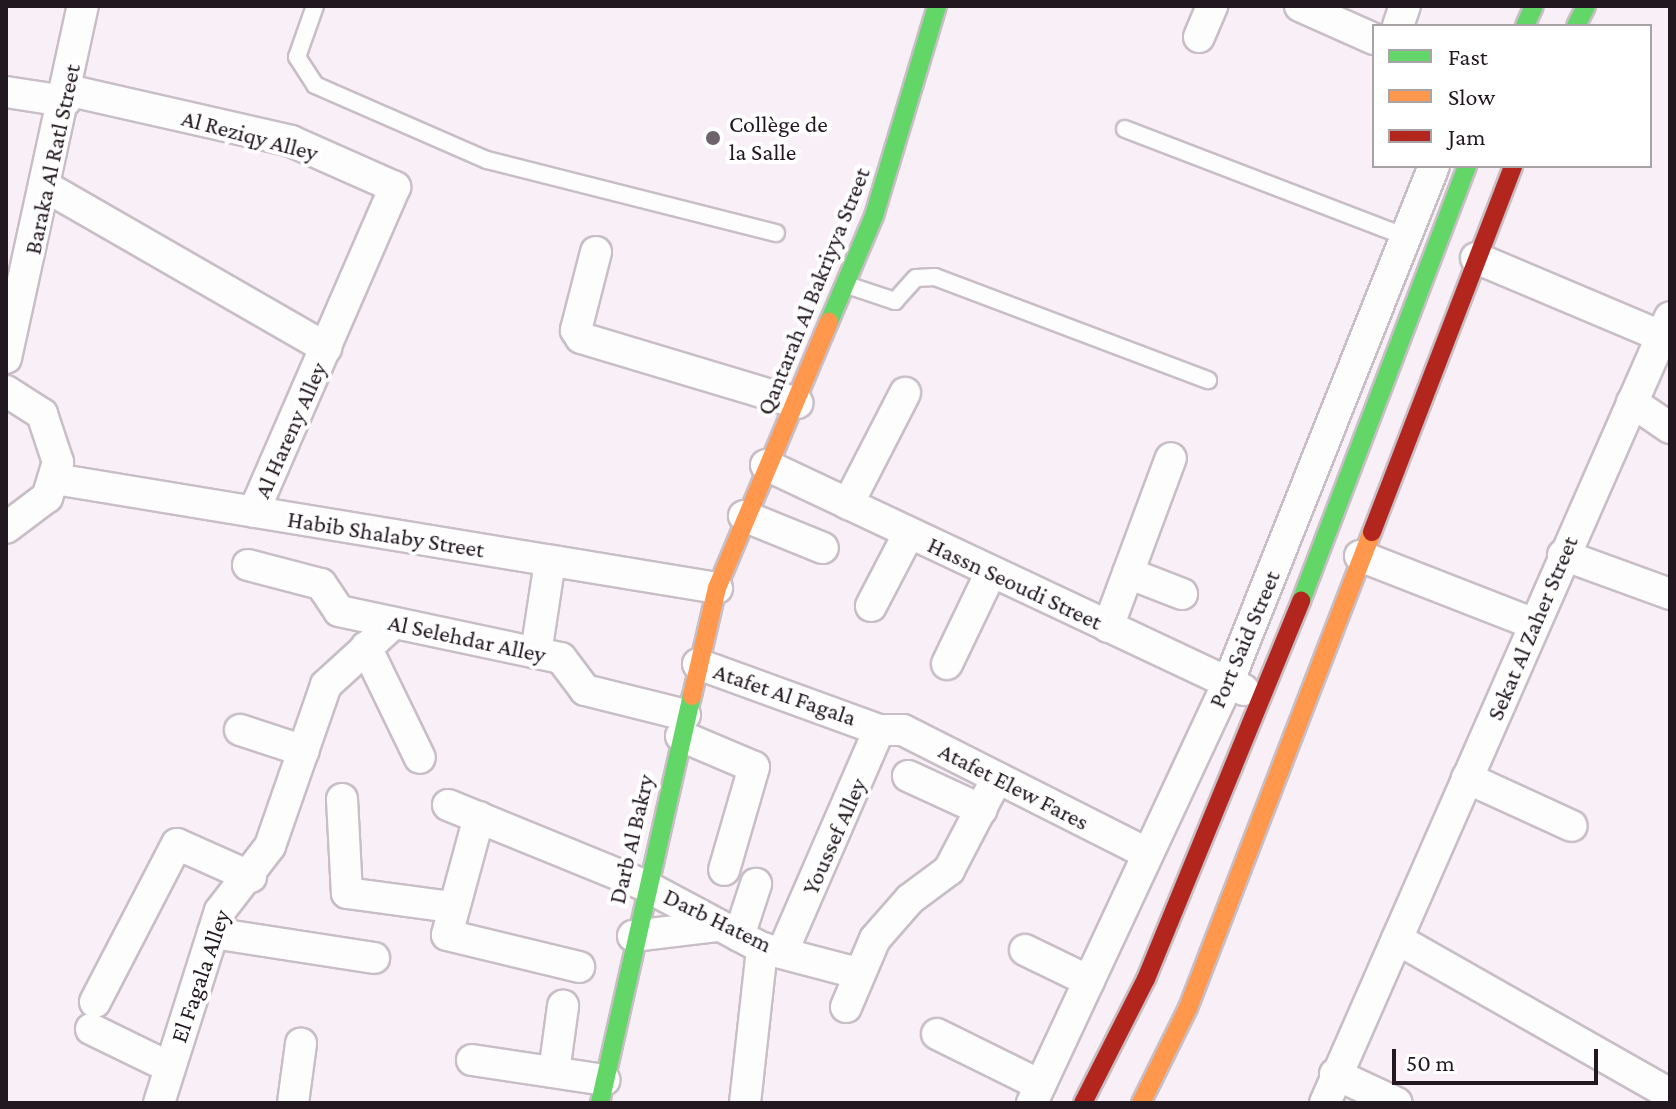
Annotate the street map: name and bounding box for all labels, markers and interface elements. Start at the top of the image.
legend [1372,24,1652,168]
text: Fast [1448,43,1488,70]
street label: Baraka Al Ratl Street [18,61,86,257]
text: Slow [1448,83,1495,110]
street label: Al Reziqy Alley [179,103,321,167]
place label: Collège de la Salle [729,110,828,166]
text: Jam [1448,123,1486,150]
marker: Collège de la Salle [704,129,722,147]
street label: Qantarah Al Bakriyya Street [750,163,876,419]
street label: Al Hareny Alley [247,357,333,503]
street label: Habib Shalaby Street [285,504,487,564]
street label: Hassn Seoudi Street [923,530,1107,636]
street label: Sekat Al Zaher Street [1480,532,1584,724]
street label: Port Said Street [1202,566,1286,712]
street label: Al Selehdar Alley [385,607,549,669]
street label: Atafet Al Fagala [710,656,860,732]
street label: Atafet Elew Fares [934,736,1094,836]
street label: Darb Al Bakry [602,771,660,907]
street label: Youssef Alley [796,773,872,899]
street label: Darb Hatem [659,881,777,959]
street label: El Fagala Alley [164,906,236,1046]
scale bar [1396,1033,1602,1083]
text: 50 m [1406,1049,1455,1076]

